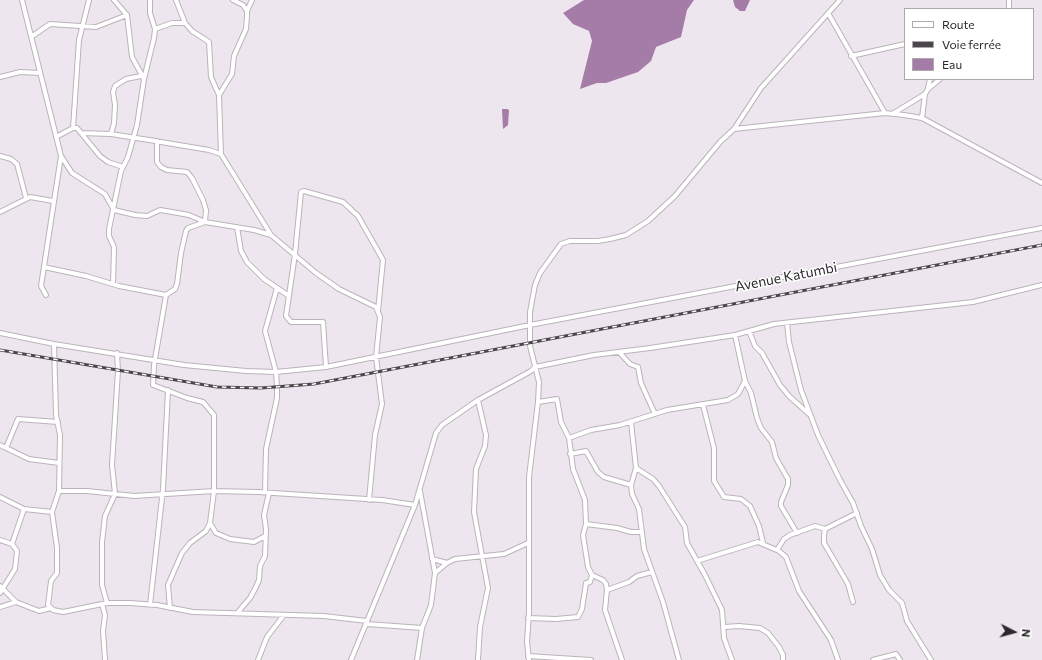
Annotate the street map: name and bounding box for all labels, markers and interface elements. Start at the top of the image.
legend [904,8,1034,80]
text: Route [942,17,975,31]
text: Voie ferrée [942,37,1001,51]
text: Eau [942,57,962,71]
street label: Avenue Katumbi [733,259,839,295]
north arrow [994,612,1034,652]
text: N [1020,629,1033,638]

